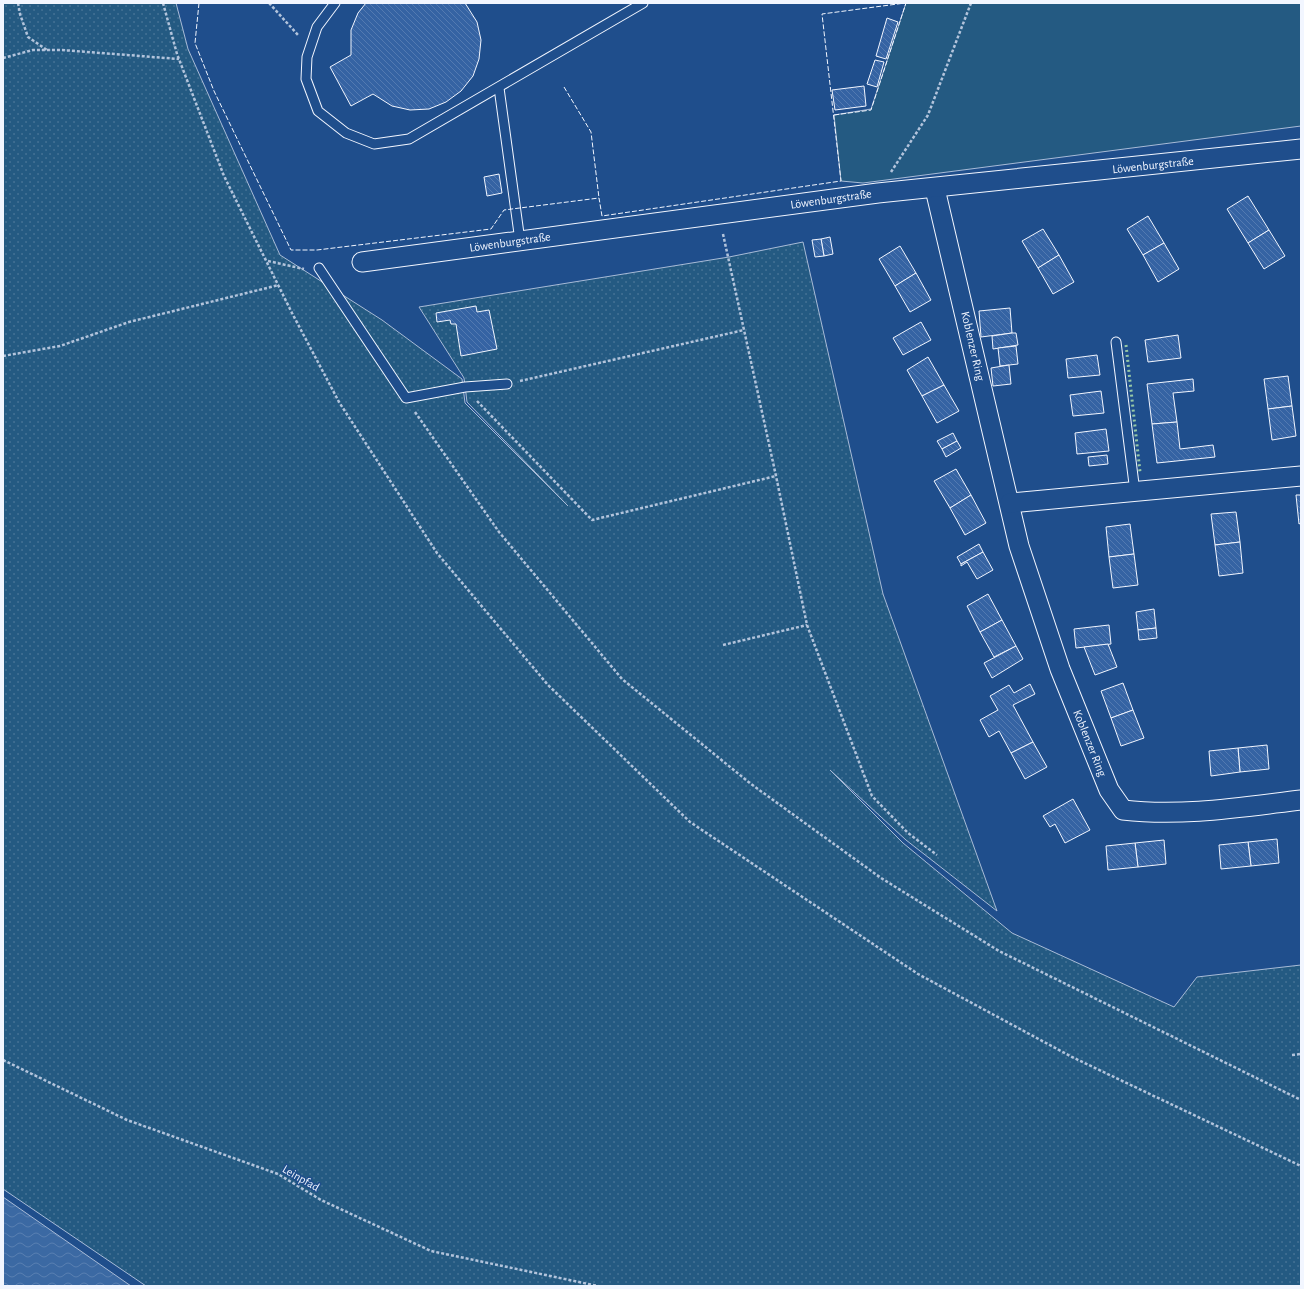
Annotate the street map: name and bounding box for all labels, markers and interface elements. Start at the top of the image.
street label: Löwenburgstraße [1112,155,1194,175]
street label: Löwenburgstraße [790,187,872,211]
street label: Löwenburgstraße [469,230,551,254]
street label: Koblenzer Ring [959,310,987,382]
street label: Koblenzer Ring [1071,708,1109,778]
street label: Leinpfad [280,1163,322,1193]

